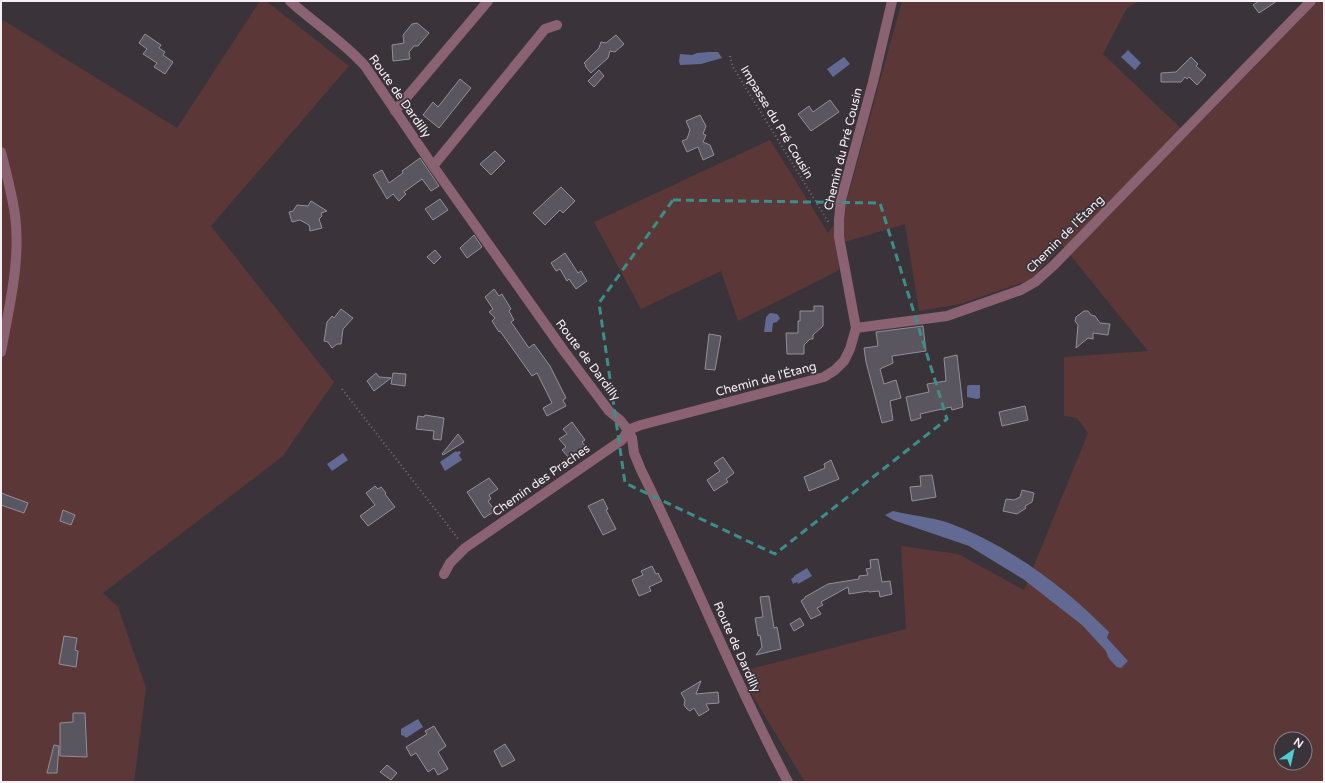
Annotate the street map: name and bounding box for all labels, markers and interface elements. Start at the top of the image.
street label: Route de Dardilly [366,52,434,141]
street label: Impasse du Pré Cousin [738,63,816,181]
street label: Chemin du Pré Cousin [821,86,865,212]
street label: Chemin de l'Étang [1023,192,1107,276]
street label: Route de Dardilly [553,317,623,404]
street label: Chemin de l'Étang [714,359,818,399]
street label: Chemin des Praches [490,441,593,519]
street label: Route de Dardilly [711,599,764,695]
north arrow [1273,731,1313,771]
text: N [1291,735,1306,751]

